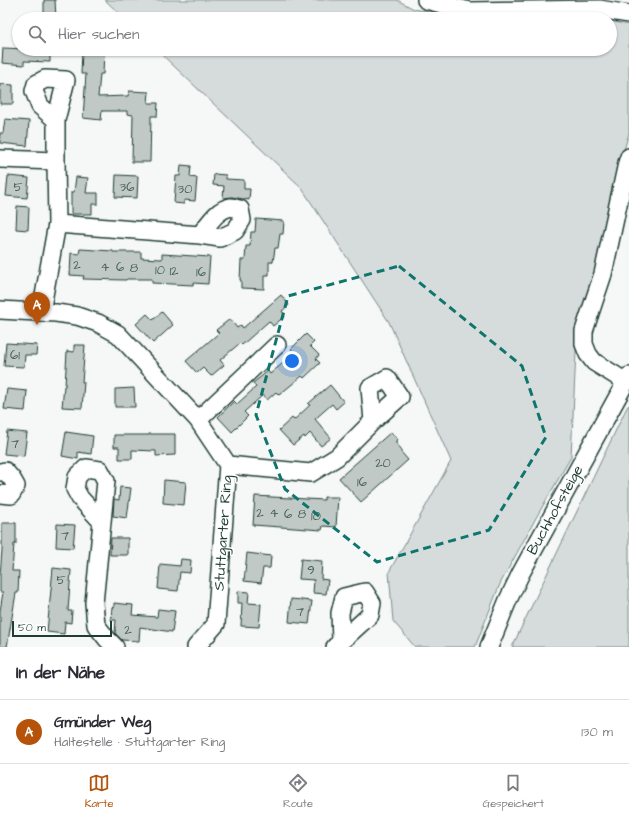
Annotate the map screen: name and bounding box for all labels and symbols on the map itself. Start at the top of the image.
house number: 5 [13,178,23,196]
house number: 36 [120,178,134,196]
house number: 30 [178,180,192,198]
house number: 2 [73,256,81,274]
house number: 4 [101,258,110,276]
house number: 6 [116,258,124,276]
house number: 8 [130,259,139,277]
house number: 10 [155,261,165,279]
house number: 12 [169,262,179,280]
house number: 16 [196,263,206,281]
pin: A [24,292,50,325]
house number: 61 [10,346,20,364]
your location [282,351,302,371]
house number: 7 [11,435,19,453]
house number: 20 [375,454,391,472]
street label: Buchhofsteige [522,461,589,559]
house number: 16 [357,473,367,491]
street label: Stuttgarter Ring [208,474,239,592]
house number: 2 [256,504,264,522]
house number: 4 [270,504,279,522]
house number: 6 [284,505,292,523]
house number: 8 [298,505,307,523]
house number: 10 [311,507,321,525]
house number: 7 [61,527,69,545]
house number: 9 [307,561,315,579]
house number: 5 [56,571,66,589]
house number: 7 [296,603,304,621]
scale bar [12,619,112,638]
house number: 2 [124,621,132,639]

